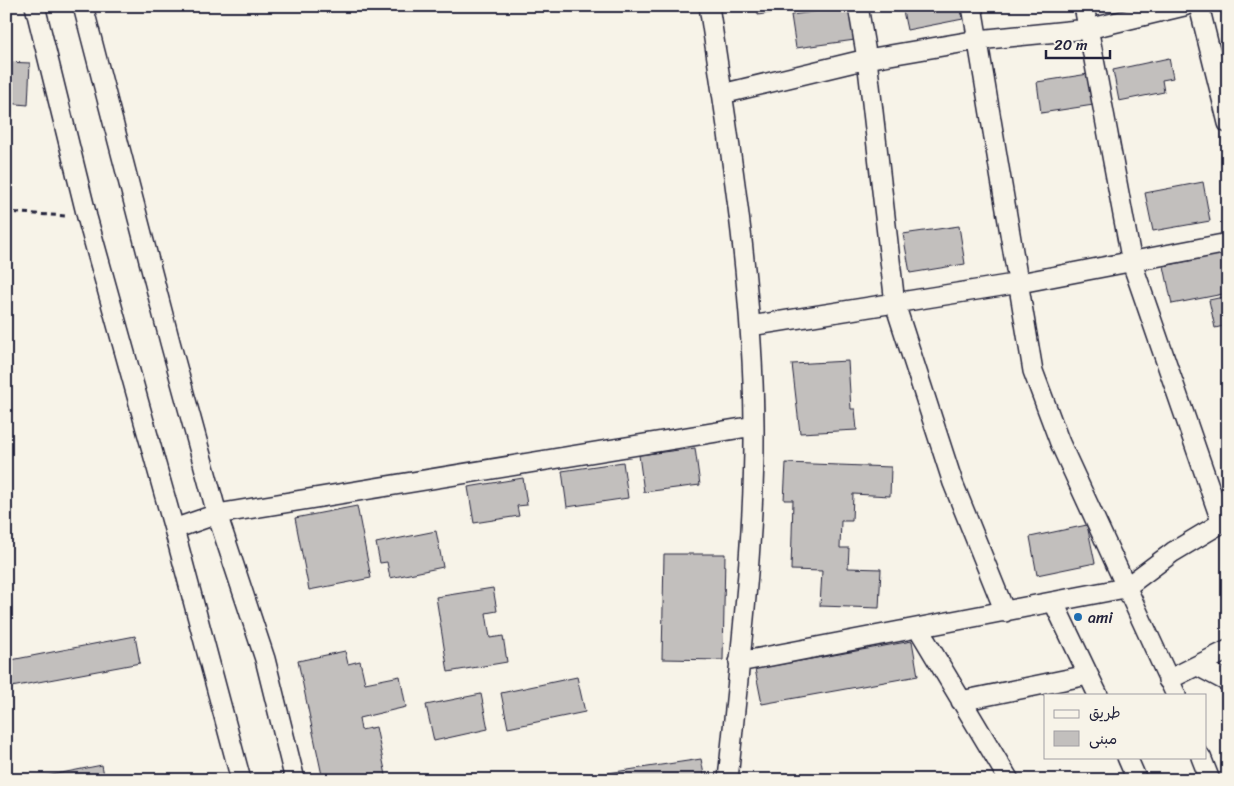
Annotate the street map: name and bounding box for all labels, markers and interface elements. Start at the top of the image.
scale bar [1046,28,1110,60]
text: 20 m [1054,32,1088,58]
place label: ami [1088,603,1113,632]
marker: ami [1072,611,1084,623]
legend [1044,694,1206,758]
text: طريق [1089,700,1121,726]
text: مبنى [1089,726,1117,752]

